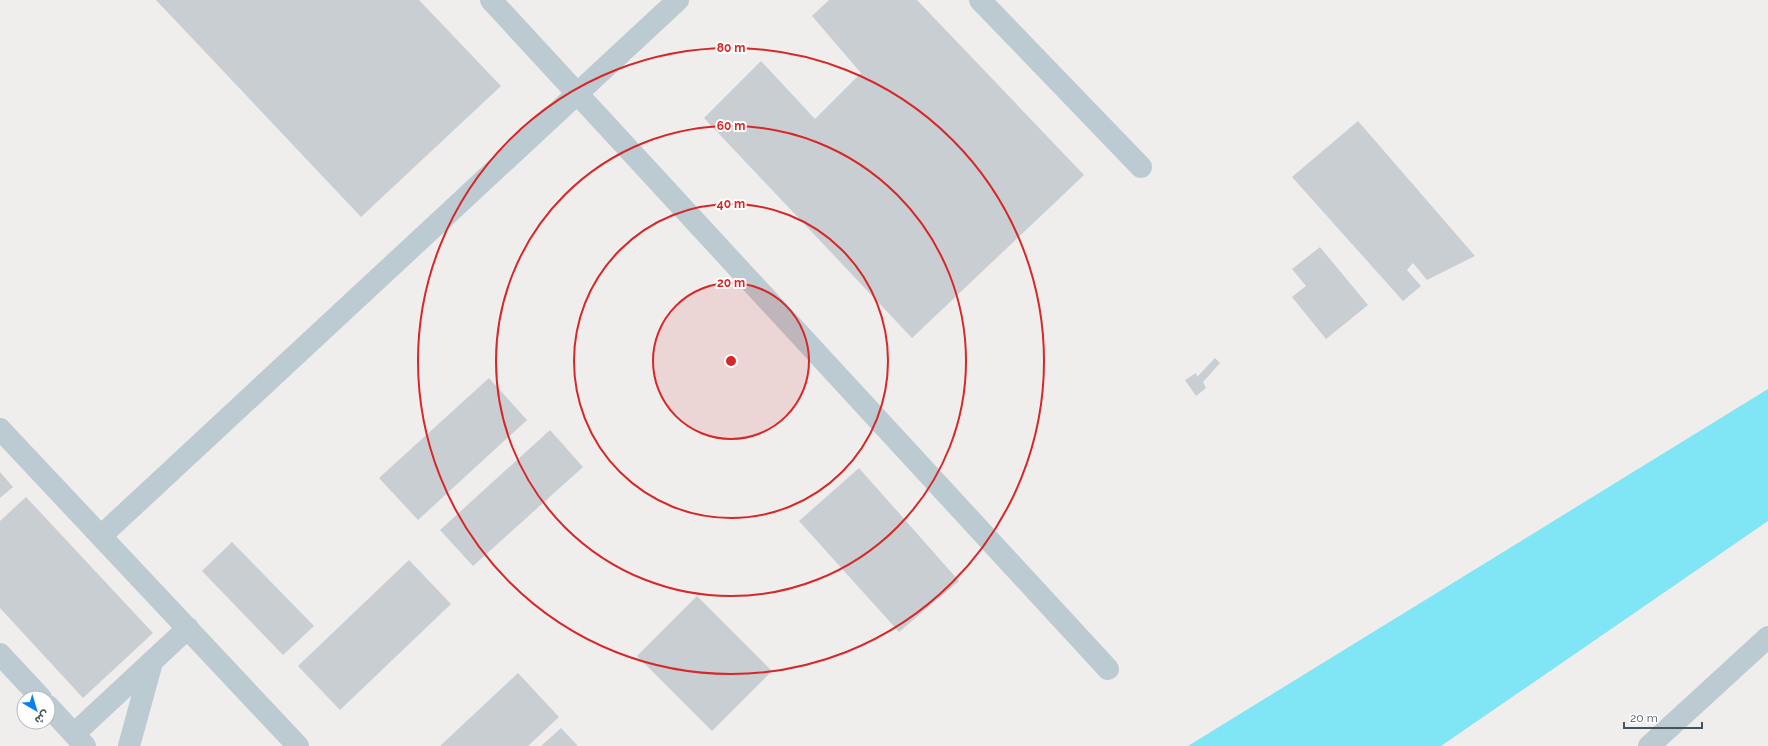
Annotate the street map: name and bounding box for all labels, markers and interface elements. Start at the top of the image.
text: 80 m [717,41,745,55]
text: 60 m [717,119,745,133]
text: 40 m [717,197,745,211]
text: 20 m [717,276,745,290]
centre of rings [724,354,738,368]
north arrow [16,690,56,730]
scale bar [1624,704,1702,730]
text: ش [32,708,52,727]
text: 20 m [1630,711,1658,725]

